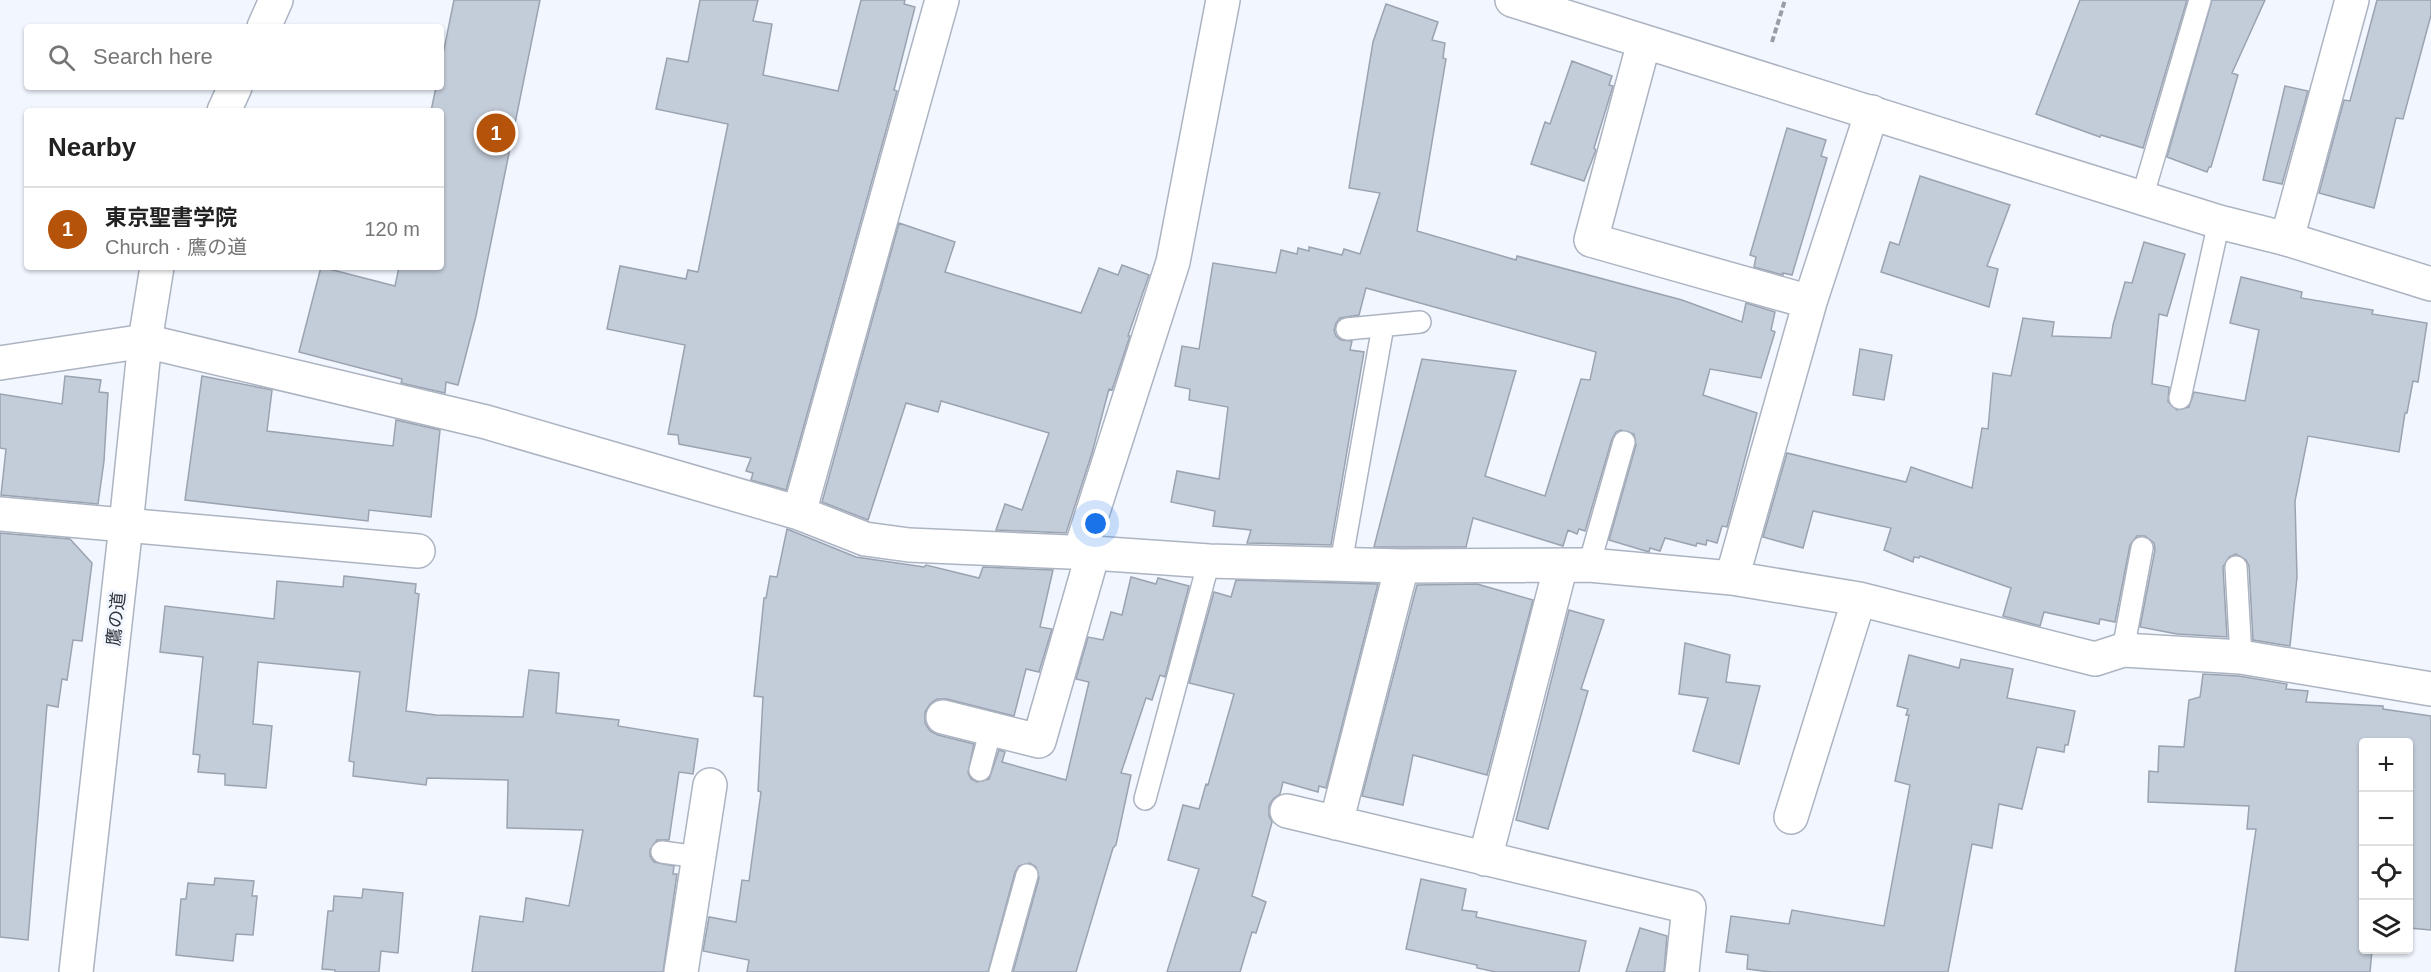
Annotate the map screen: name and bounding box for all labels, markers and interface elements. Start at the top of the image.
search box [24,24,444,90]
icon: search [45,41,78,74]
text: Search here [93,44,213,69]
pin: 1 [476,110,516,156]
text: Nearby [48,132,136,162]
text: 東京聖書学院 [105,205,237,230]
text: 1 [62,218,73,240]
text: 120 m [364,218,420,240]
text: Church · 鷹の道 [105,236,247,258]
your location [1081,509,1110,538]
street label: 鷹の道 [103,591,129,647]
map controls [2359,738,2413,954]
button: + [2359,738,2413,792]
button: − [2359,792,2413,846]
button: locate [2359,846,2413,900]
button: layers [2359,900,2413,954]

